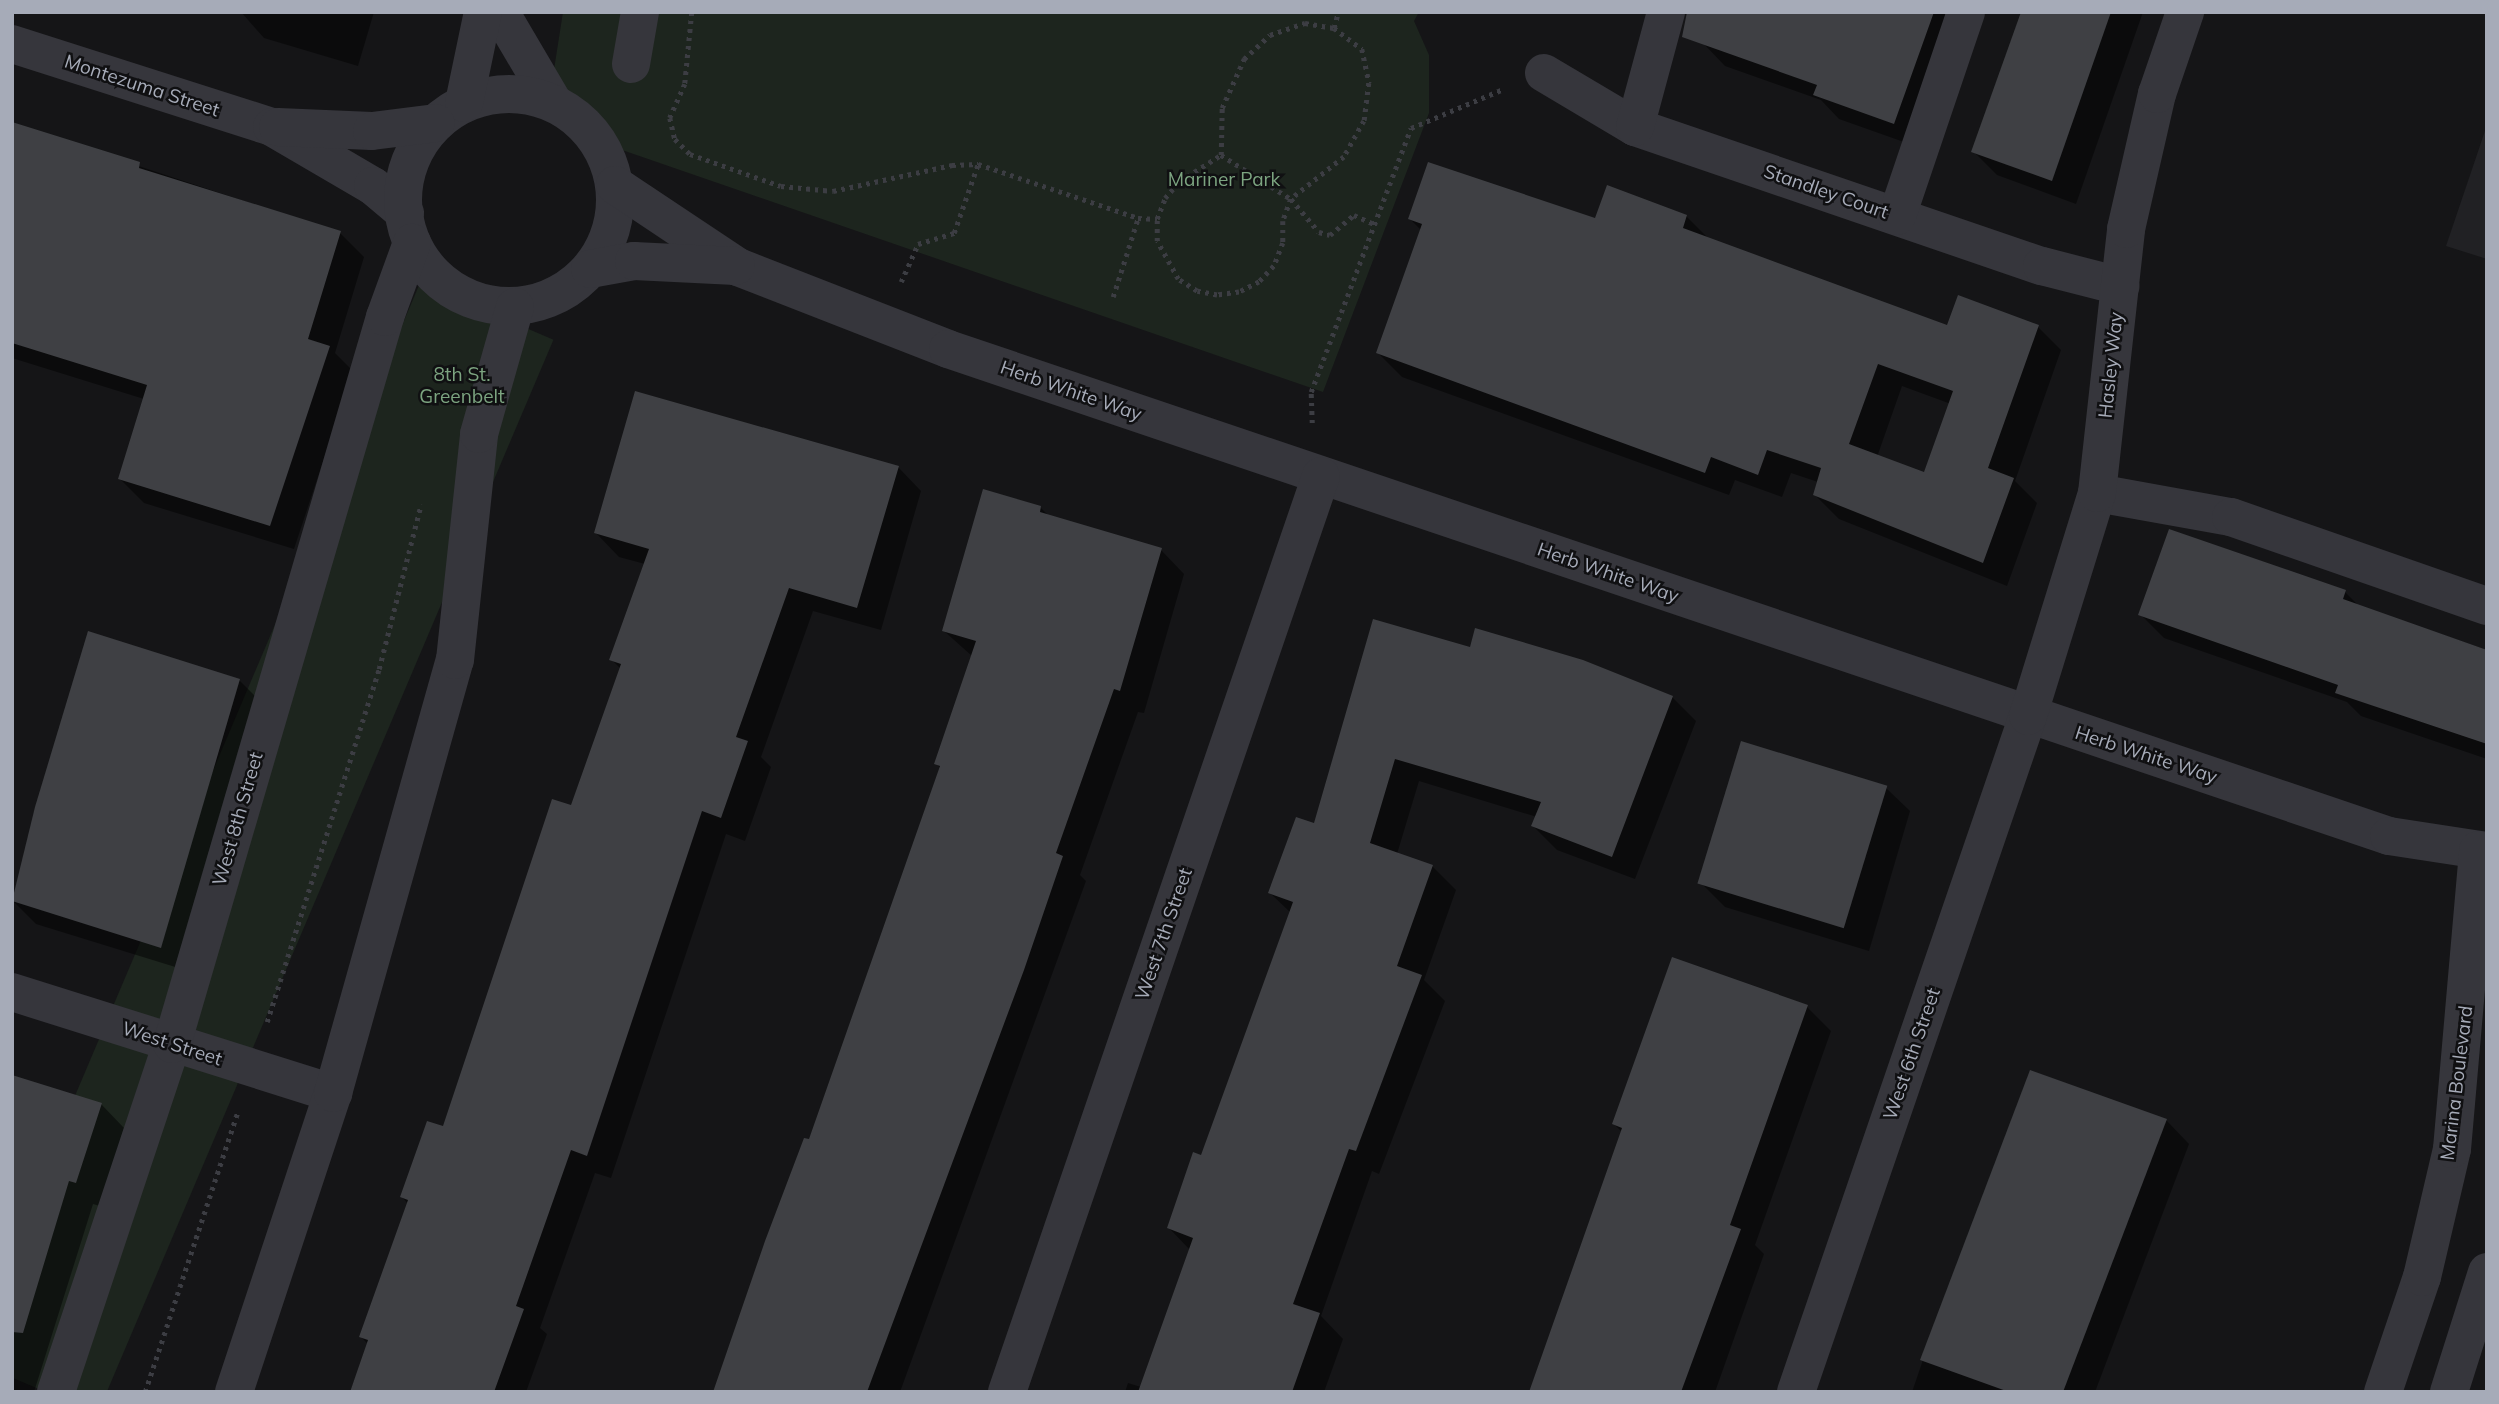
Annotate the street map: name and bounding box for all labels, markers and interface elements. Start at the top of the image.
street label: Montezuma Street [62,50,222,122]
street label: Standley Court [1761,160,1891,224]
park label: Mariner Park [1168,169,1280,191]
street label: Hasley Way [2094,311,2128,419]
street label: Herb White Way [997,356,1145,426]
park label: 8th St. Greenbelt [419,364,505,408]
street label: Herb White Way [1534,538,1682,608]
street label: Herb White Way [2072,721,2220,789]
street label: West 8th Street [208,750,268,888]
street label: West 7th Street [1131,865,1197,1003]
street label: West 6th Street [1879,985,1945,1123]
street label: Marina Boulevard [2436,1004,2478,1162]
street label: West Street [119,1017,225,1071]

